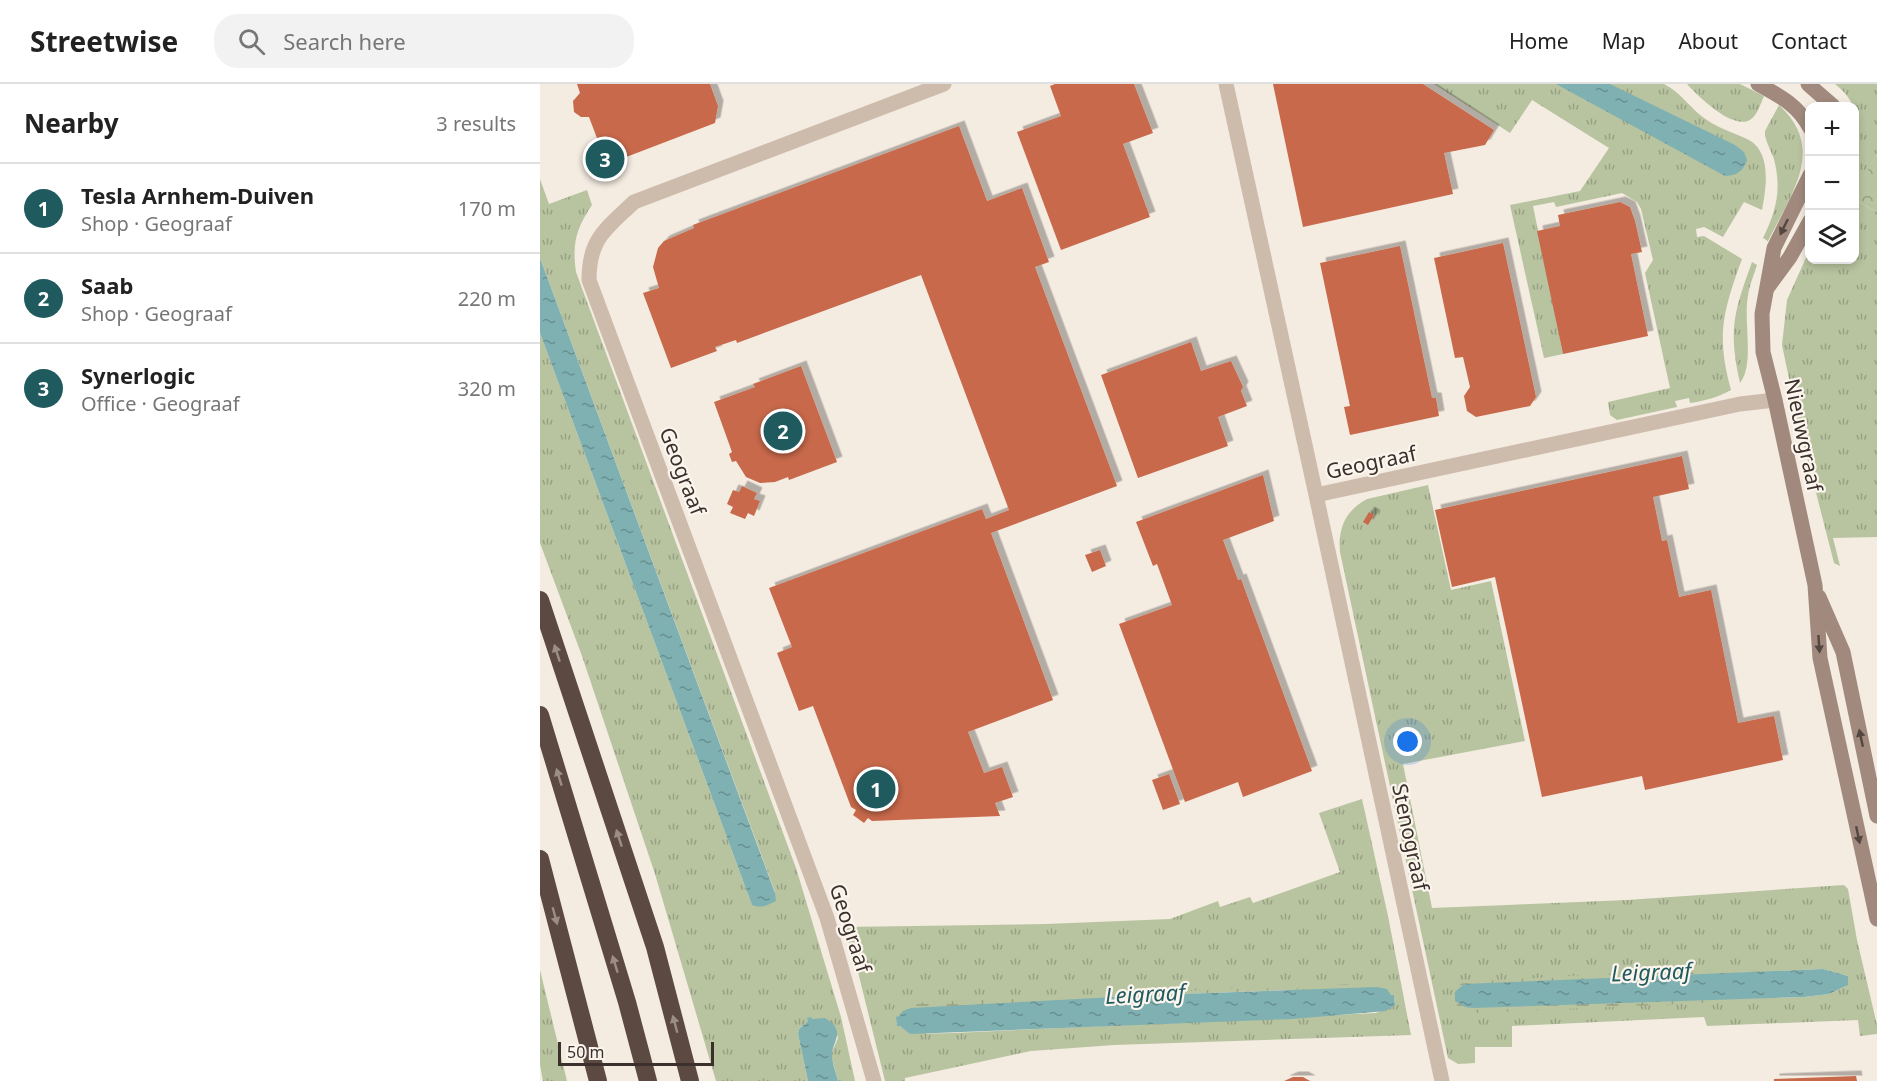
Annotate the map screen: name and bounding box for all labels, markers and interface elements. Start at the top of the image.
search box [214,14,634,68]
text: Streetwise [30,22,178,60]
icon: search [235,25,268,58]
text: Search here [283,26,406,56]
text: Home [1509,27,1569,55]
text: Map [1602,27,1645,55]
text: About [1678,27,1738,55]
text: Contact [1771,27,1847,55]
map controls [1805,102,1859,264]
button: + [1805,102,1859,156]
text: Nearby [24,105,119,141]
text: 3 results [436,110,516,137]
pin: 3 [586,136,624,182]
button: − [1805,156,1859,210]
text: Tesla Arnhem-Duiven [81,180,314,210]
text: 1 [38,195,49,222]
text: 170 m [458,195,516,222]
text: Shop · Geograaf [81,210,232,237]
button: layers [1805,210,1859,264]
one-way arrow [1780,219,1789,236]
text: Saab [81,270,133,300]
text: 2 [38,285,49,312]
text: 220 m [458,285,516,312]
text: Shop · Geograaf [81,300,232,327]
text: Synerlogic [81,360,195,390]
text: 3 [38,375,49,402]
text: 320 m [458,375,516,402]
street label: Nieuwgraaf [1778,376,1830,496]
text: Office · Geograaf [81,390,240,417]
pin: 2 [764,408,802,454]
street label: Geograaf [653,423,713,521]
street label: Geograaf [1323,438,1421,485]
one-way arrow [1814,634,1824,653]
one-way arrow [552,644,562,662]
your location [1393,727,1422,756]
one-way arrow [1856,729,1865,748]
pin: 1 [856,766,896,812]
one-way arrow [554,768,563,786]
street label: Stenograaf [1386,781,1436,895]
one-way arrow [1854,825,1863,844]
one-way arrow [613,829,623,847]
street label: Geograaf [824,880,879,978]
one-way arrow [551,907,560,925]
one-way arrow [610,955,619,973]
water label: Leigraaf [1610,955,1695,987]
water label: Leigraaf [1104,976,1189,1010]
one-way arrow [670,1015,680,1034]
scale bar [558,1039,714,1066]
text: 50 m [567,1041,604,1063]

